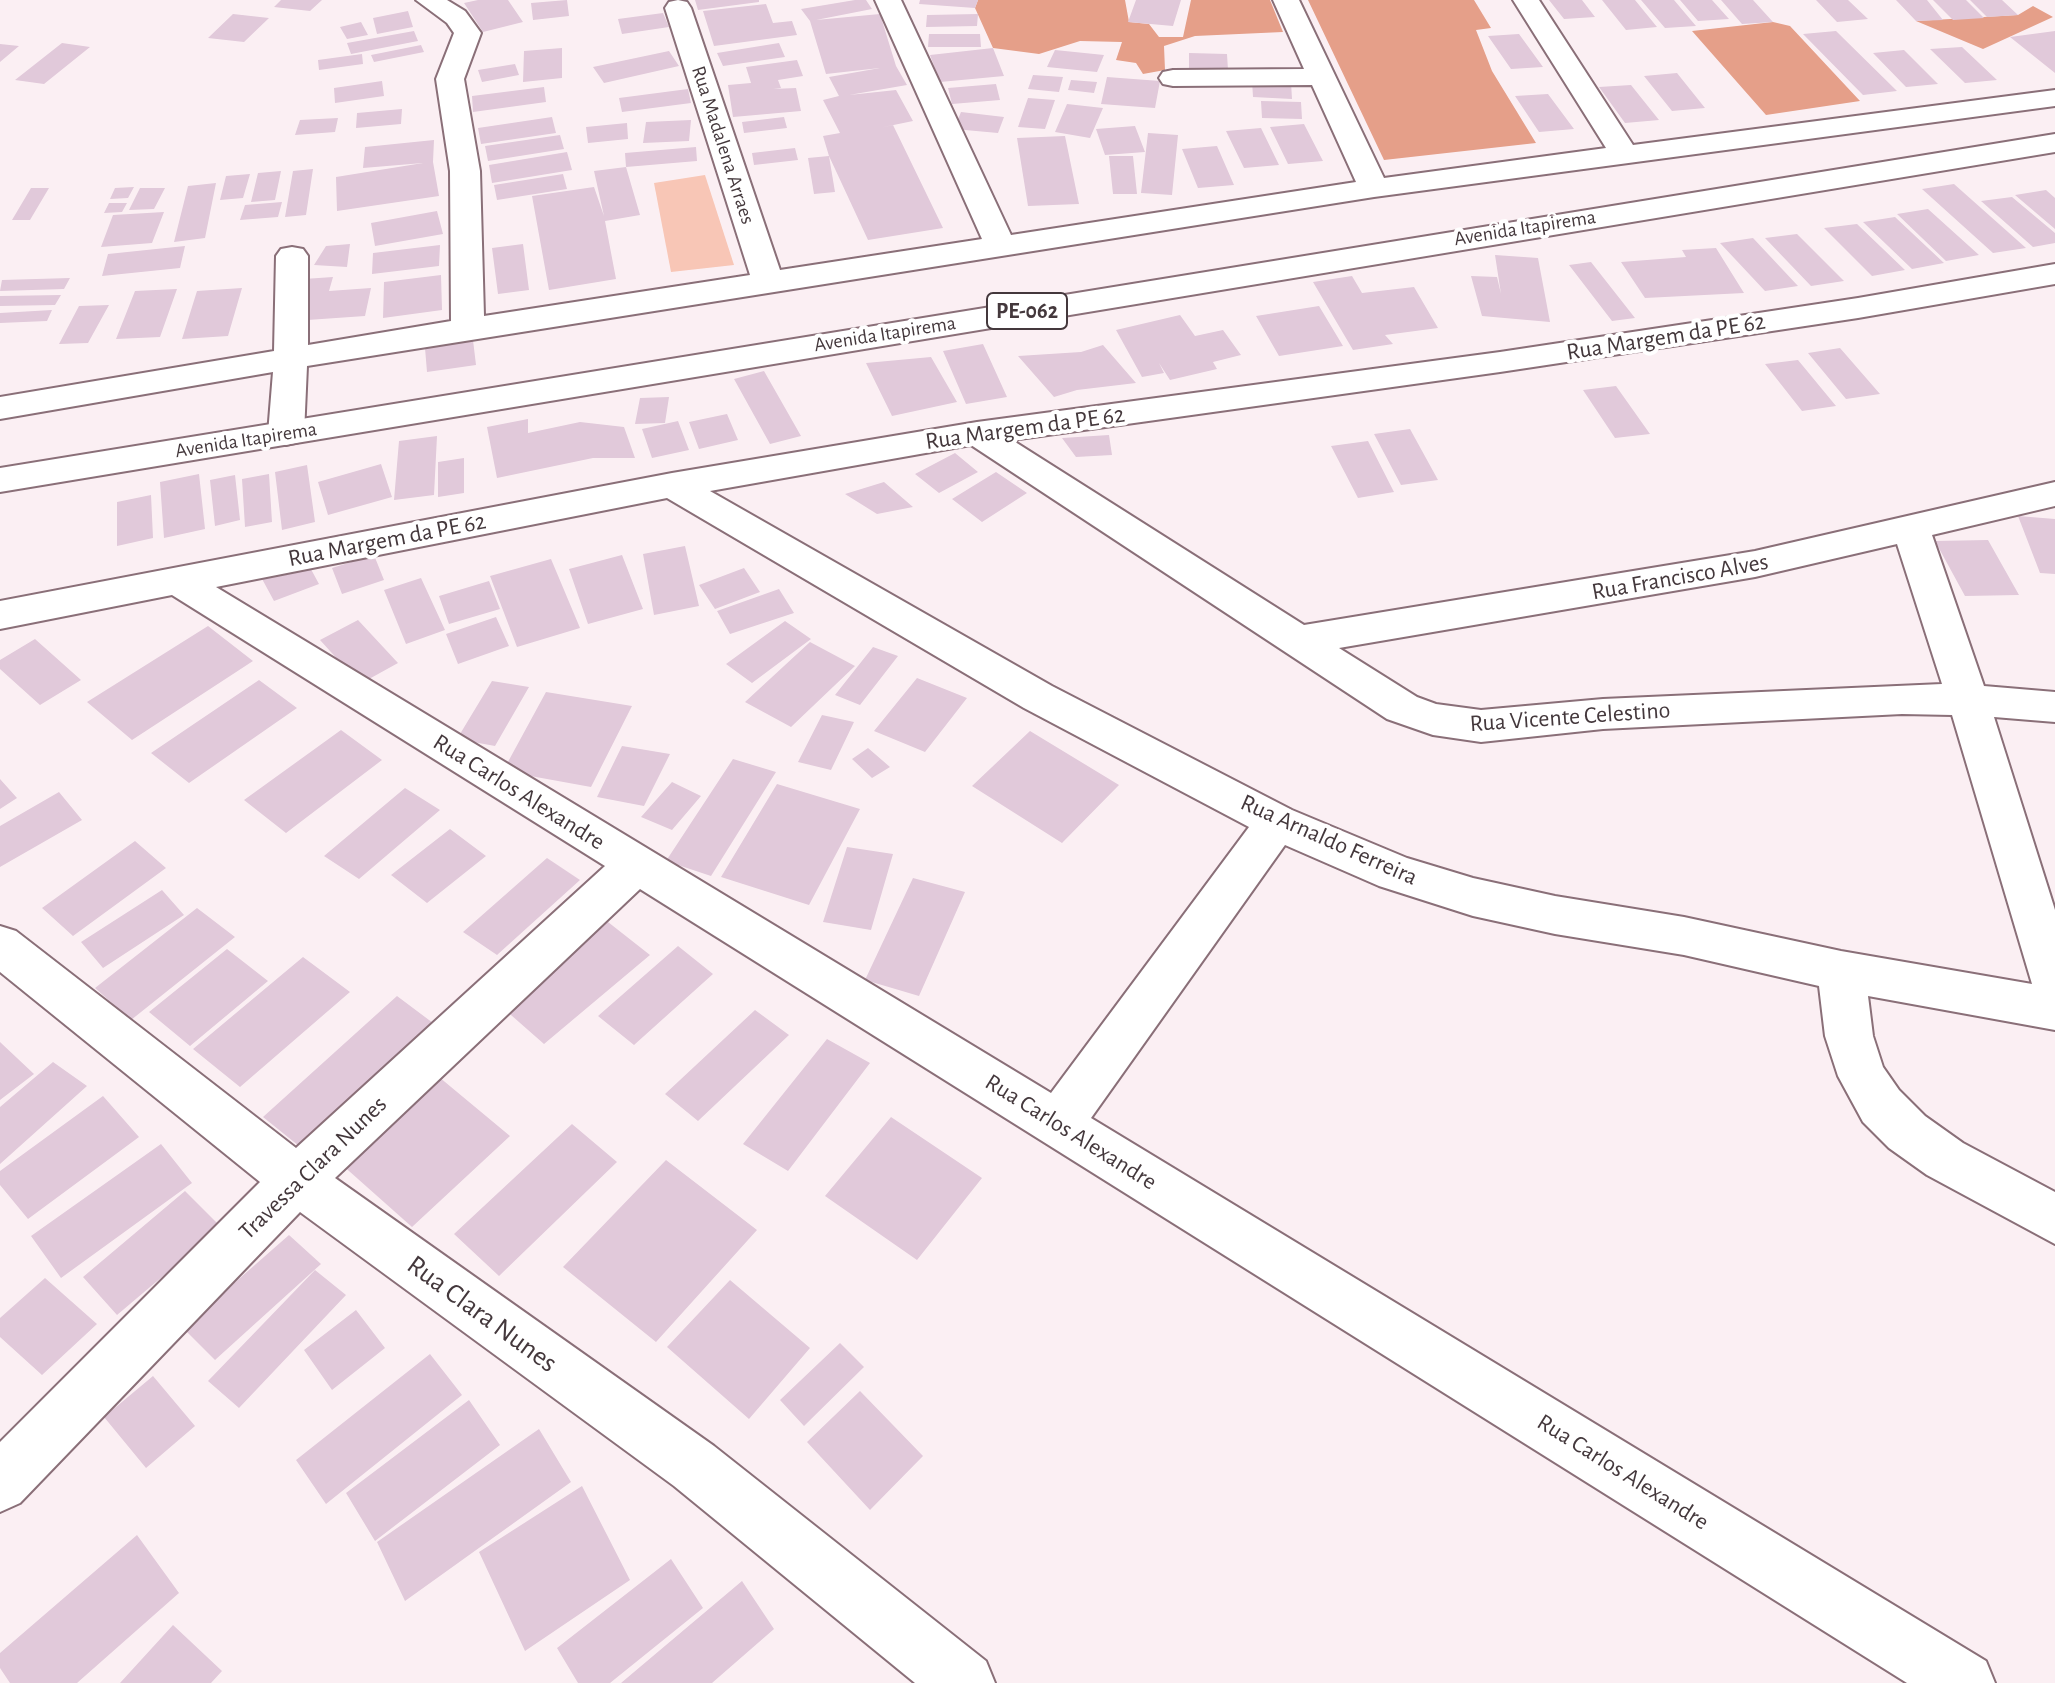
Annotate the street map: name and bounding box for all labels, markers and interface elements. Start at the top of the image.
street label: Rua Madalena Arraes [686,63,760,227]
street label: Avenida Itapirema [1452,205,1598,251]
road number: PE-062 [987,293,1067,329]
street label: Rua Margem da PE 62 [1564,307,1768,367]
street label: Avenida Itapirema [812,311,958,357]
street label: Rua Margem da PE 62 [923,400,1127,456]
street label: Avenida Itapirema [173,417,319,463]
street label: Rua Margem da PE 62 [286,507,488,573]
street label: Rua Francisco Alves [1589,547,1771,607]
street label: Rua Vicente Celestino [1469,696,1671,738]
street label: Rua Carlos Alexandre [428,728,610,856]
street label: Rua Arnaldo Ferreira [1236,788,1422,892]
street label: Rua Carlos Alexandre [980,1068,1162,1196]
street label: Travessa Clara Nunes [233,1090,393,1246]
street label: Rua Clara Nunes [400,1248,564,1380]
street label: Rua Carlos Alexandre [1532,1408,1714,1536]

